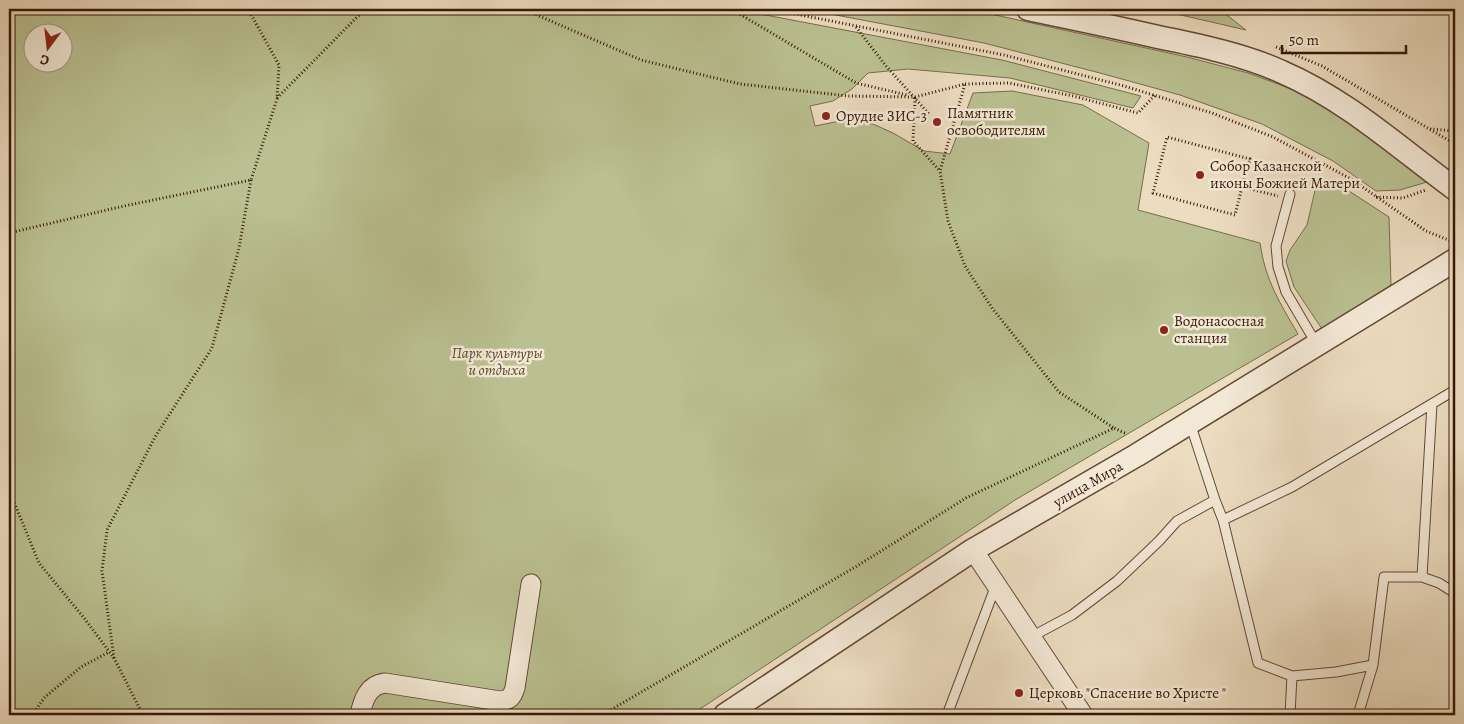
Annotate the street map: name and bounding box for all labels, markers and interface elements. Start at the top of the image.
north arrow [22,22,72,72]
scale bar [1282,22,1405,54]
text: 50 m [1289,30,1319,50]
text: С [38,50,51,70]
place label: Памятник освободителям [947,103,1046,140]
place label: Орудие ЗИС-3 [836,106,927,126]
marker: Орудие ЗИС-3 [820,110,832,122]
marker: Памятник освободителям [931,116,943,128]
place label: Собор Казанской иконы Божией Матери [1210,156,1360,193]
marker: Собор Казанской иконы Божией Матери [1194,169,1206,181]
place label: Водонасосная станция [1174,311,1264,348]
marker: Водонасосная станция [1158,324,1170,336]
park label: Парк культуры и отдыха [451,343,543,380]
street label: улица Мира [1049,456,1127,513]
place label: Церковь "Спасение во Христе " [1029,683,1226,703]
marker: Церковь "Спасение во Христе " [1013,687,1025,699]

